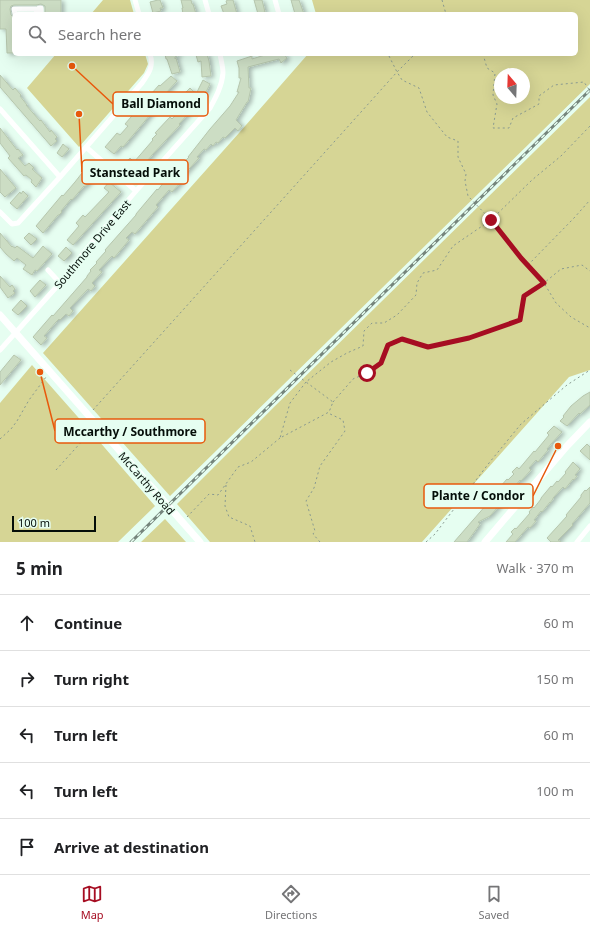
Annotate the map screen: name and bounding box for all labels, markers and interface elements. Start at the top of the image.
search box [12,12,578,56]
icon: search [26,23,48,45]
text: Search here [58,24,141,44]
north arrow [494,68,530,104]
callout: Ball Diamond [113,92,208,116]
text: Ball Diamond [121,95,201,112]
callout: Stanstead Park [82,160,188,184]
text: Stanstead Park [90,164,181,181]
street label: Southmore Drive East [50,196,134,292]
route end [482,211,500,229]
route start [358,364,376,382]
callout: Mccarthy / Southmore [55,419,205,443]
text: Mccarthy / Southmore [63,423,197,440]
street label: McCarthy Road [116,448,178,518]
callout: Plante / Condor [424,484,533,508]
text: Plante / Condor [431,487,525,504]
scale bar [12,514,96,533]
text: 100 m [18,515,50,530]
text: 5 min [16,557,63,580]
text: Walk · 370 m [496,559,574,577]
icon: ahead [16,612,38,634]
text: Continue [54,613,122,633]
text: 60 m [544,614,574,632]
icon: right [16,668,38,690]
text: Turn right [54,669,129,689]
text: 150 m [536,670,574,688]
icon: left [16,724,38,746]
text: Turn left [54,725,118,745]
text: 60 m [544,726,574,744]
icon: left [16,780,38,802]
text: Turn left [54,781,118,801]
text: 100 m [536,782,574,800]
icon: arrive [16,836,38,858]
text: Arrive at destination [54,837,209,857]
tab: Map [81,883,104,922]
tab: Directions [265,883,317,922]
tab: Saved [479,883,509,922]

